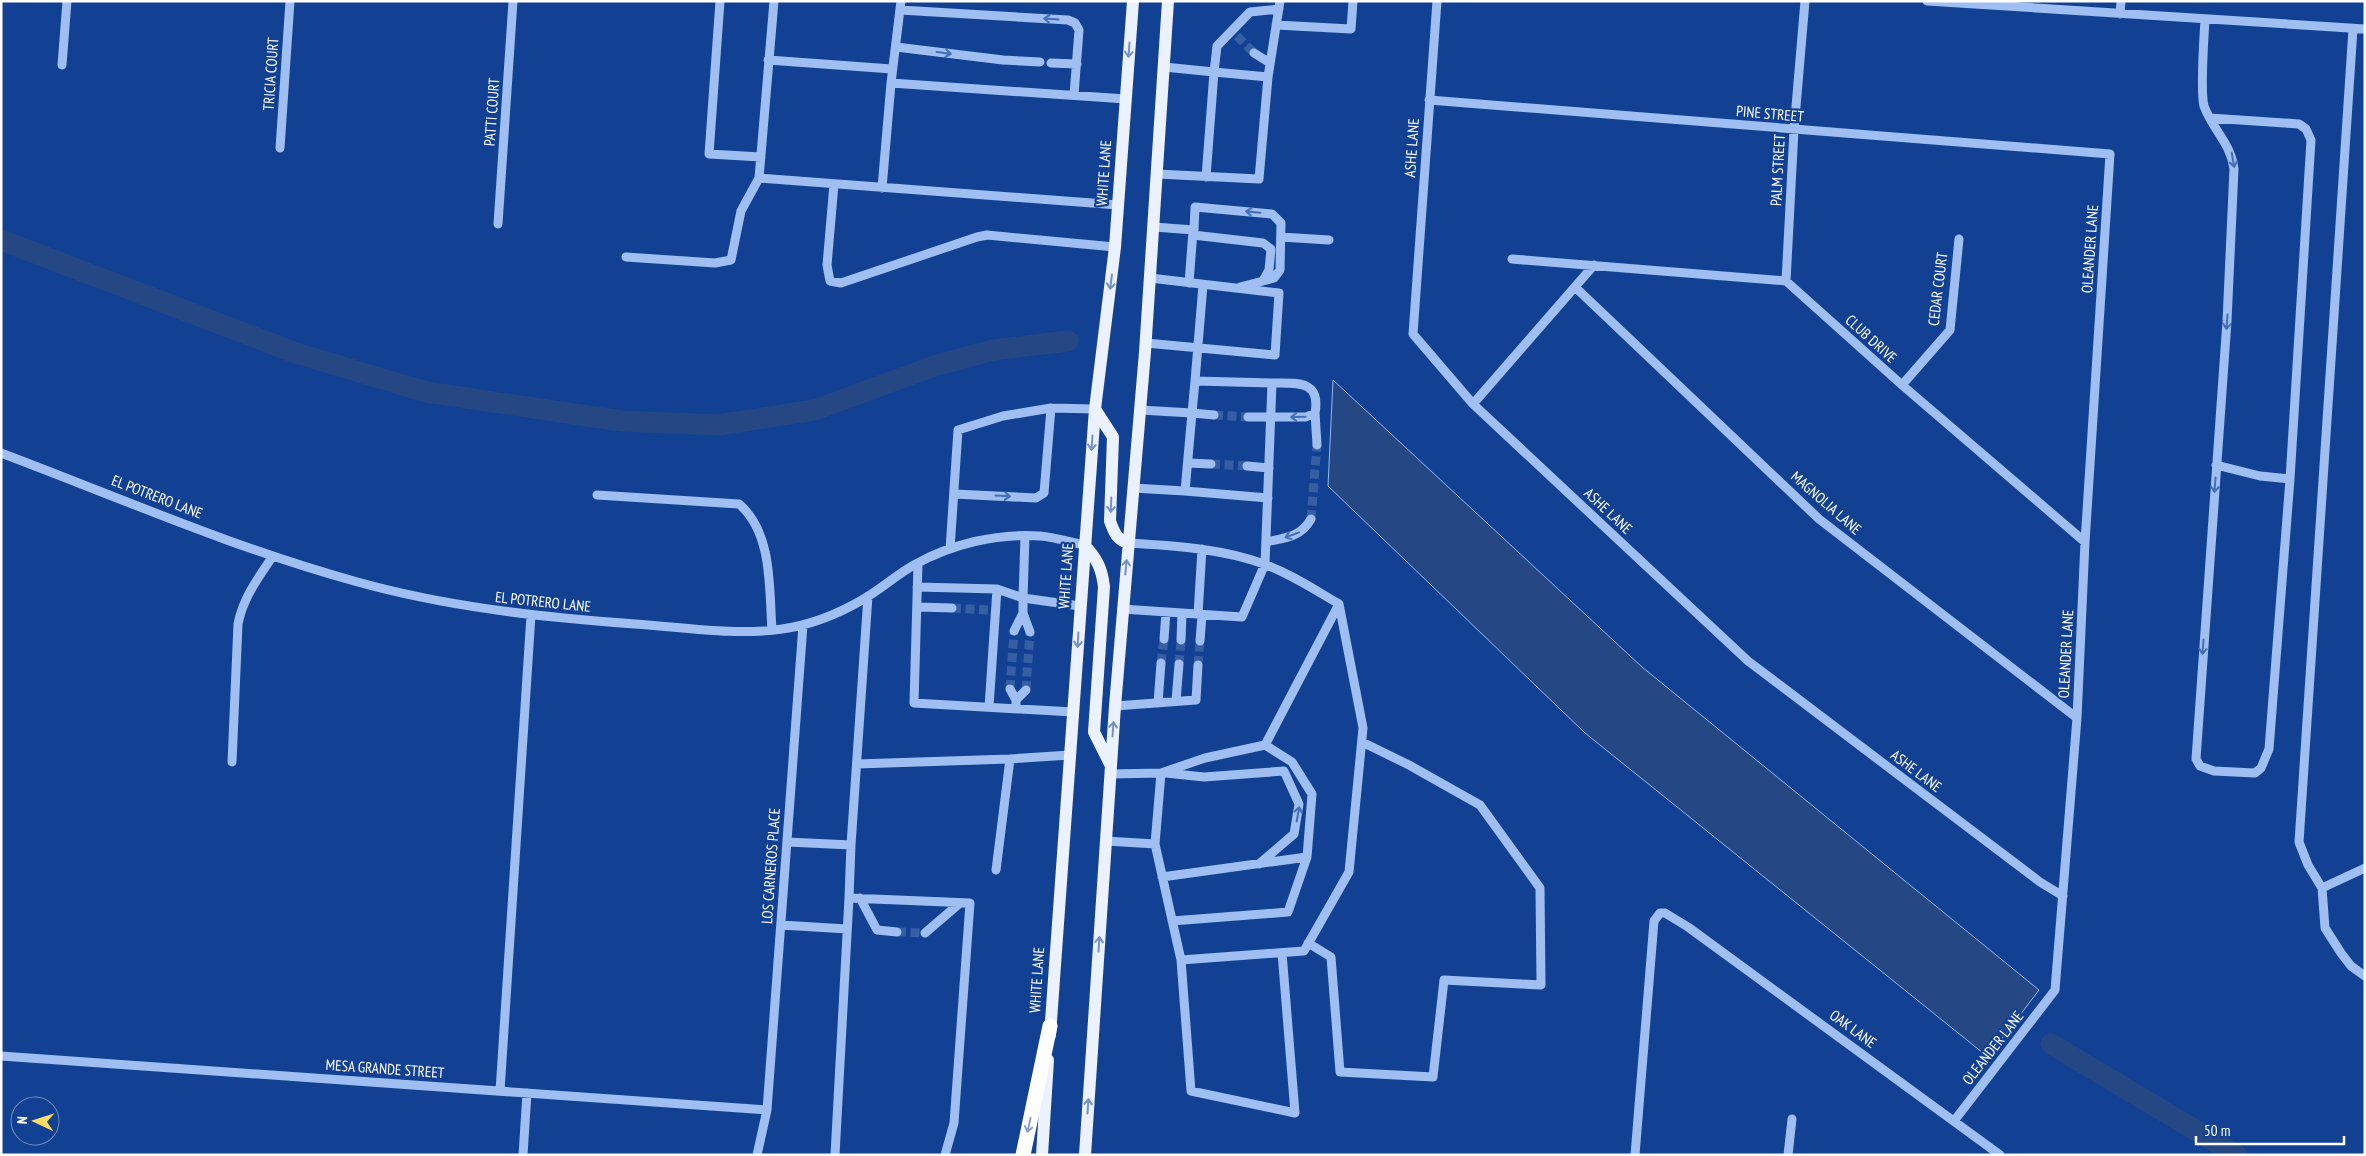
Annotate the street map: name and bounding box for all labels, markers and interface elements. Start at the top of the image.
one-way arrow [1044,15,1060,24]
street label: TRICIA COURT [258,36,283,111]
one-way arrow [1125,42,1134,58]
one-way arrow [936,48,952,58]
street label: PATTI COURT [480,77,503,147]
street label: PINE STREET [1735,101,1805,126]
street label: ASHE LANE [1400,118,1423,178]
street label: PALM STREET [1766,133,1789,206]
street label: WHITE LANE [1092,139,1115,206]
one-way arrow [2228,152,2238,168]
street label: OLEANDER LANE [2077,204,2102,294]
one-way arrow [1245,207,1261,217]
street label: CEDAR COURT [1924,251,1951,327]
one-way arrow [1106,273,1116,289]
street label: CLUB DRIVE [1842,310,1901,367]
one-way arrow [2222,314,2231,330]
one-way arrow [1291,412,1307,422]
one-way arrow [1087,435,1097,451]
street label: MAGNOLIA LANE [1787,467,1866,538]
street label: EL POTRERO LANE [109,470,205,523]
one-way arrow [2210,476,2220,492]
street label: ASHE LANE [1580,484,1636,538]
one-way arrow [994,492,1010,501]
one-way arrow [1106,496,1115,512]
one-way arrow [1285,531,1300,540]
street label: WHITE LANE [1054,542,1077,609]
one-way arrow [1121,560,1130,576]
street label: EL POTRERO LANE [494,587,592,616]
street label: OLEANDER LANE [2054,609,2077,699]
one-way arrow [1073,632,1082,648]
one-way arrow [2198,638,2207,654]
one-way arrow [1109,722,1118,738]
street label: ASHE LANE [1887,745,1946,796]
one-way arrow [1293,806,1303,822]
street label: LOS CARNEROS PLACE [757,807,784,925]
one-way arrow [1095,936,1104,952]
street label: WHITE LANE [1025,946,1048,1013]
street label: OAK LANE [1826,1005,1880,1052]
street label: OLEANDER LANE [1958,1007,2027,1088]
street label: MESA GRANDE STREET [325,1055,445,1082]
north arrow [10,1096,60,1146]
one-way arrow [1084,1098,1093,1114]
scale bar [2196,1114,2344,1146]
text: N [13,1116,31,1124]
one-way arrow [1024,1116,1033,1132]
text: 50 m [2204,1121,2230,1140]

